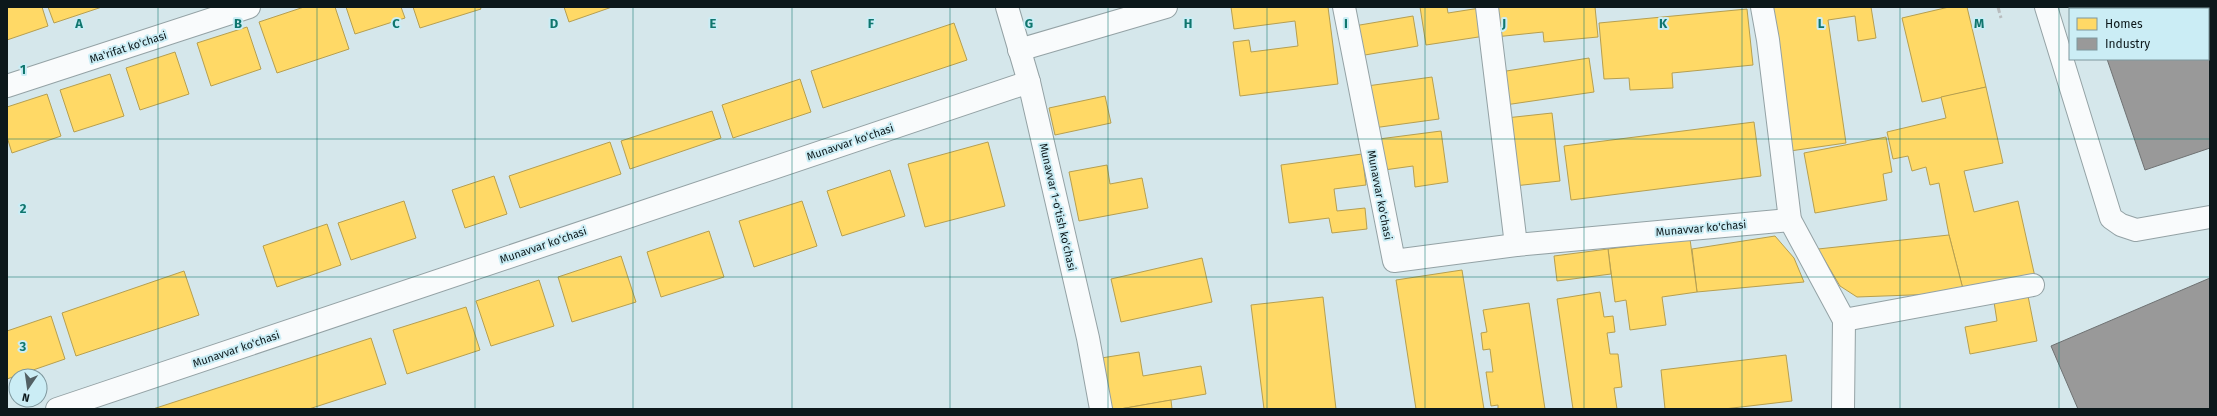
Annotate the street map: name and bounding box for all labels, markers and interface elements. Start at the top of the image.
legend [2069,8,2209,60]
text: A [74,16,83,31]
text: B [234,16,242,31]
text: C [392,16,400,31]
text: D [550,16,559,31]
text: E [710,16,717,31]
text: F [868,16,875,31]
text: G [1025,16,1033,31]
text: H [1184,16,1192,31]
text: I [1344,16,1348,31]
text: J [1501,16,1506,31]
text: K [1659,16,1668,31]
text: L [1818,16,1825,31]
text: M [1974,16,1984,31]
text: Homes [2105,17,2143,31]
street label: Ma'rifat ko'chasi [88,29,168,66]
text: Industry [2105,37,2150,51]
text: 1 [20,62,26,77]
street label: Munavvar ko'chasi [805,122,895,163]
street label: Munavvar 1-o'tish ko'chasi [1036,142,1079,272]
street label: Munavvar ko'chasi [1364,149,1395,241]
text: 2 [20,201,27,216]
street label: Munavvar ko'chasi [1655,218,1747,239]
street label: Munavvar ko'chasi [498,225,588,266]
street label: Munavvar ko'chasi [191,329,281,370]
text: 3 [19,339,27,354]
north arrow [8,368,48,408]
text: N [21,390,31,404]

